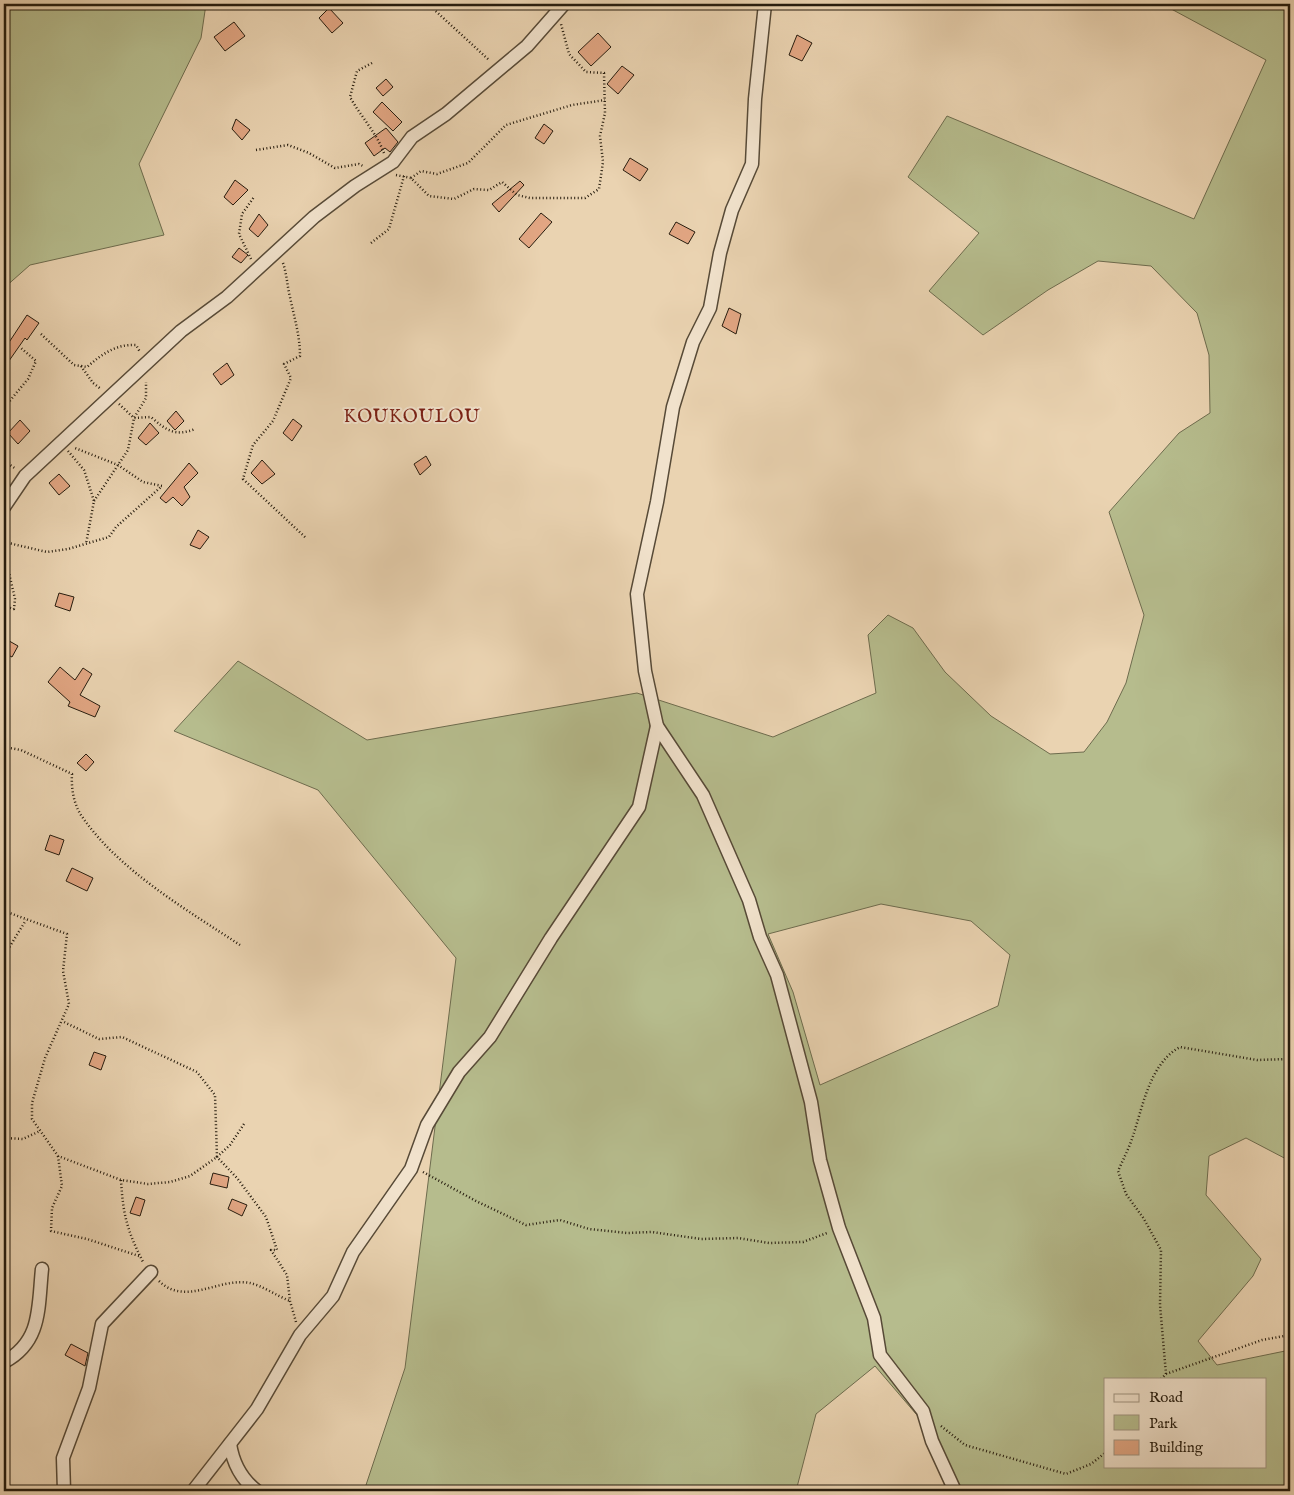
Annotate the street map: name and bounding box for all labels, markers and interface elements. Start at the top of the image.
district label: KOUKOULOU [343,406,481,429]
legend [1104,1378,1266,1468]
text: Road [1149,1388,1184,1407]
text: Park [1149,1414,1179,1433]
text: Building [1149,1438,1204,1457]

